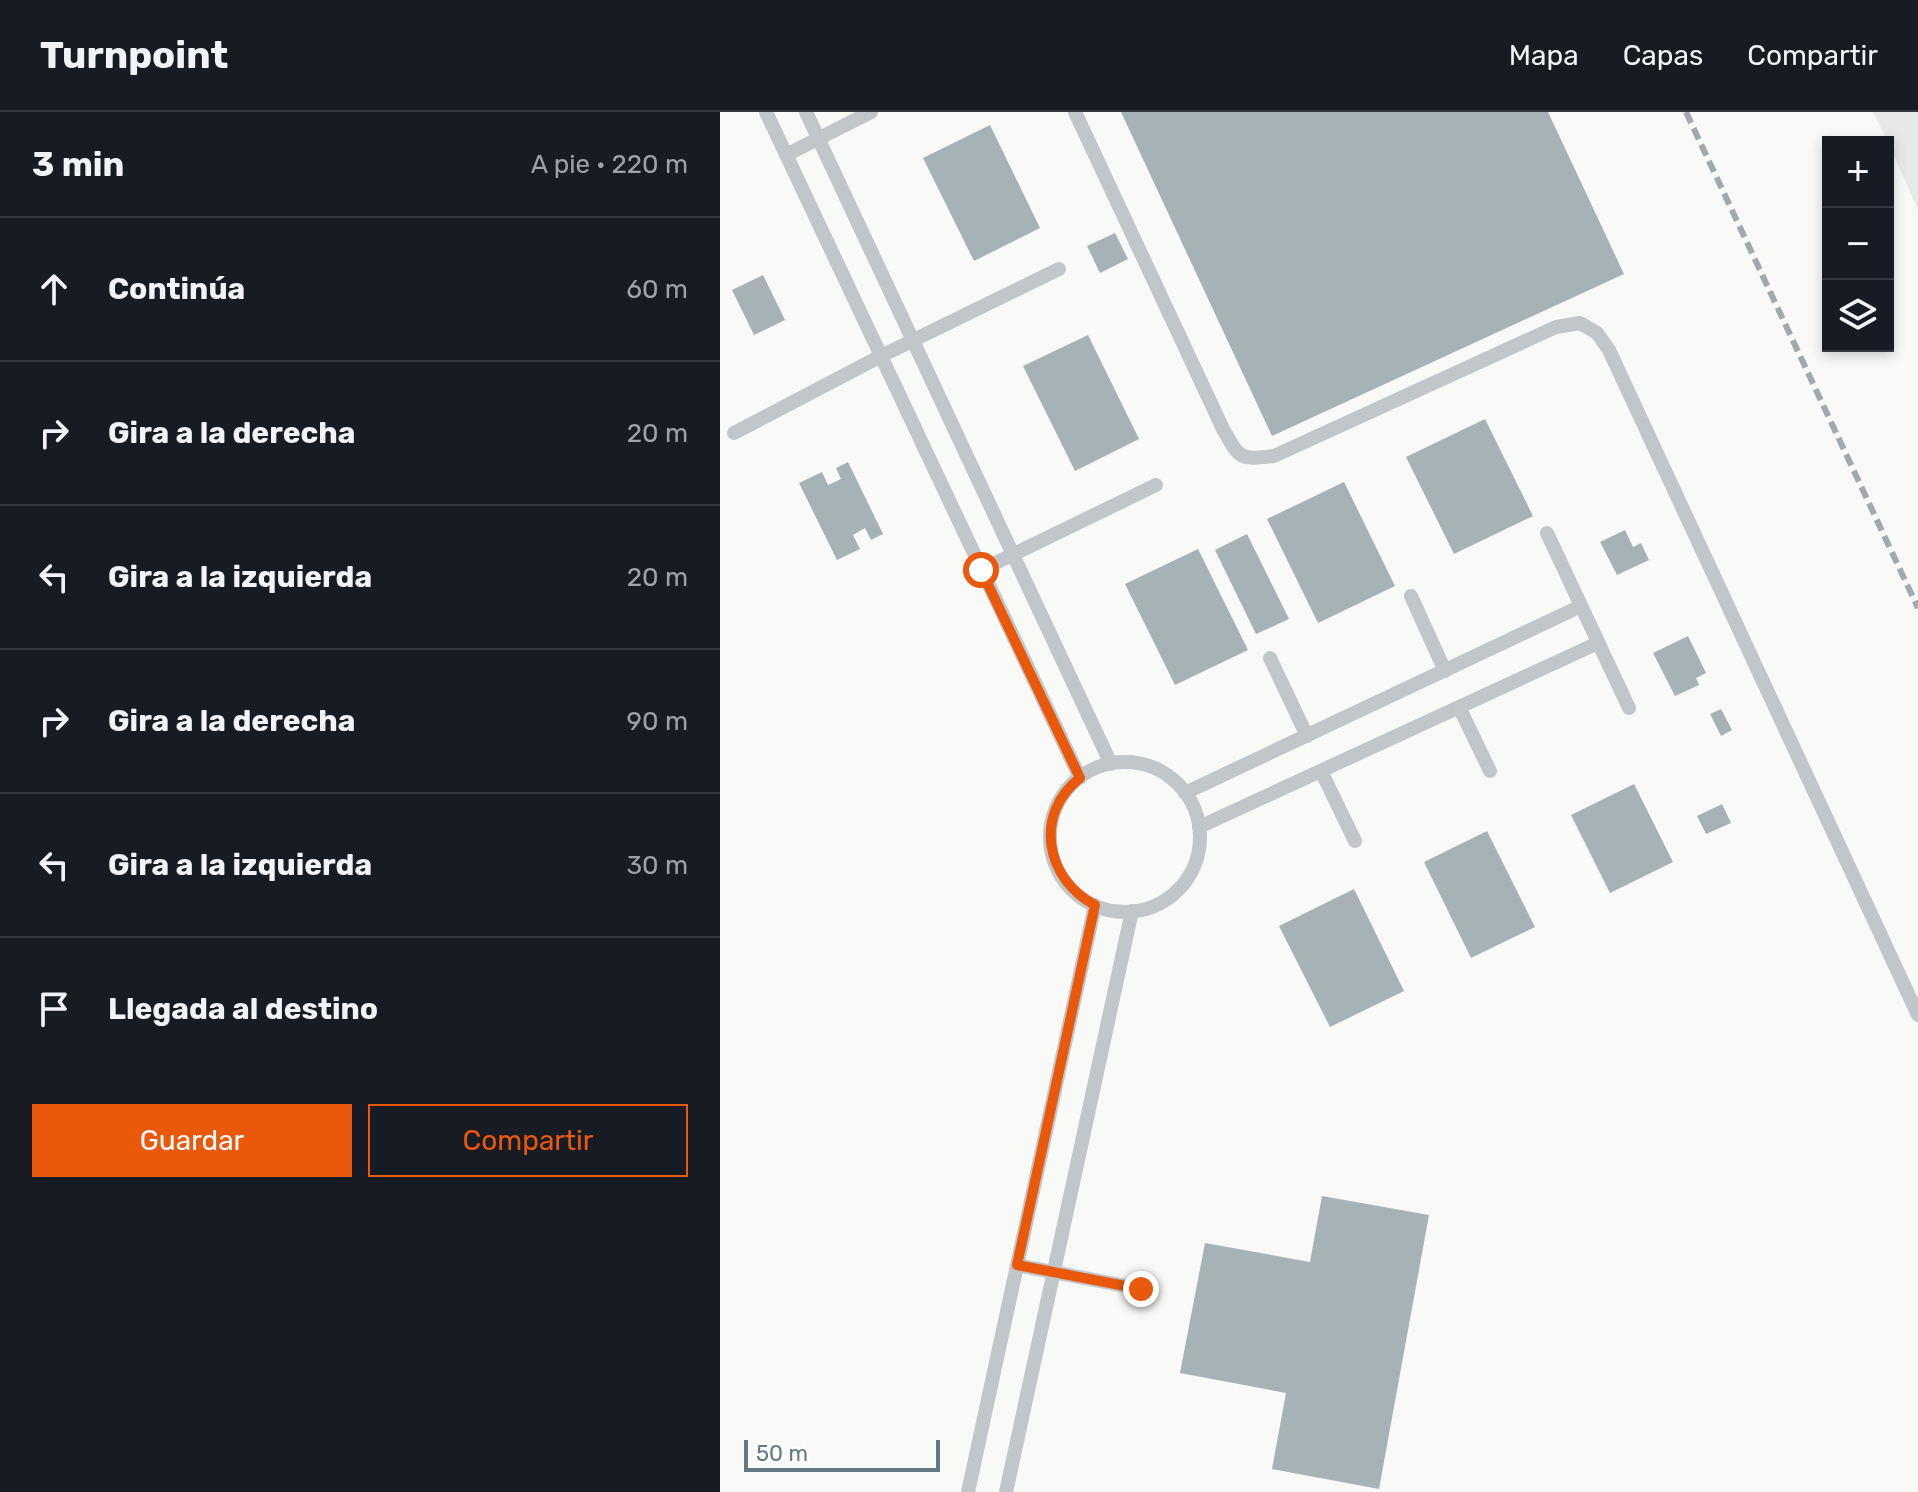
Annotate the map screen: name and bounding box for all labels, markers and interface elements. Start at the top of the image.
text: Turnpoint [40,32,228,78]
text: Mapa [1509,39,1579,72]
text: Capas [1623,39,1703,72]
text: Compartir [1747,39,1878,72]
map controls [1822,136,1894,352]
button: + [1822,136,1894,208]
text: 3 min [32,144,124,185]
text: A pie · 220 m [531,149,688,180]
button: − [1822,208,1894,280]
icon: ahead [32,267,76,311]
text: Continúa [108,271,245,307]
text: 60 m [626,274,688,305]
button: layers [1822,280,1894,352]
icon: right [32,411,76,455]
text: Gira a la derecha [108,415,355,451]
text: 20 m [627,418,688,449]
route start [963,552,999,588]
icon: left [32,555,76,599]
text: Gira a la izquierda [108,559,372,595]
text: 20 m [627,562,688,593]
icon: right [32,699,76,743]
text: Gira a la derecha [108,703,355,739]
text: 90 m [627,706,688,737]
icon: left [32,843,76,887]
text: Gira a la izquierda [108,847,372,883]
text: 30 m [626,850,688,881]
icon: arrive [32,987,76,1031]
text: Llegada al destino [108,991,378,1027]
button: Guardar [32,1104,352,1177]
button: Compartir [368,1104,688,1177]
route end [1123,1271,1159,1307]
scale bar [744,1436,940,1472]
text: 50 m [756,1440,808,1467]

